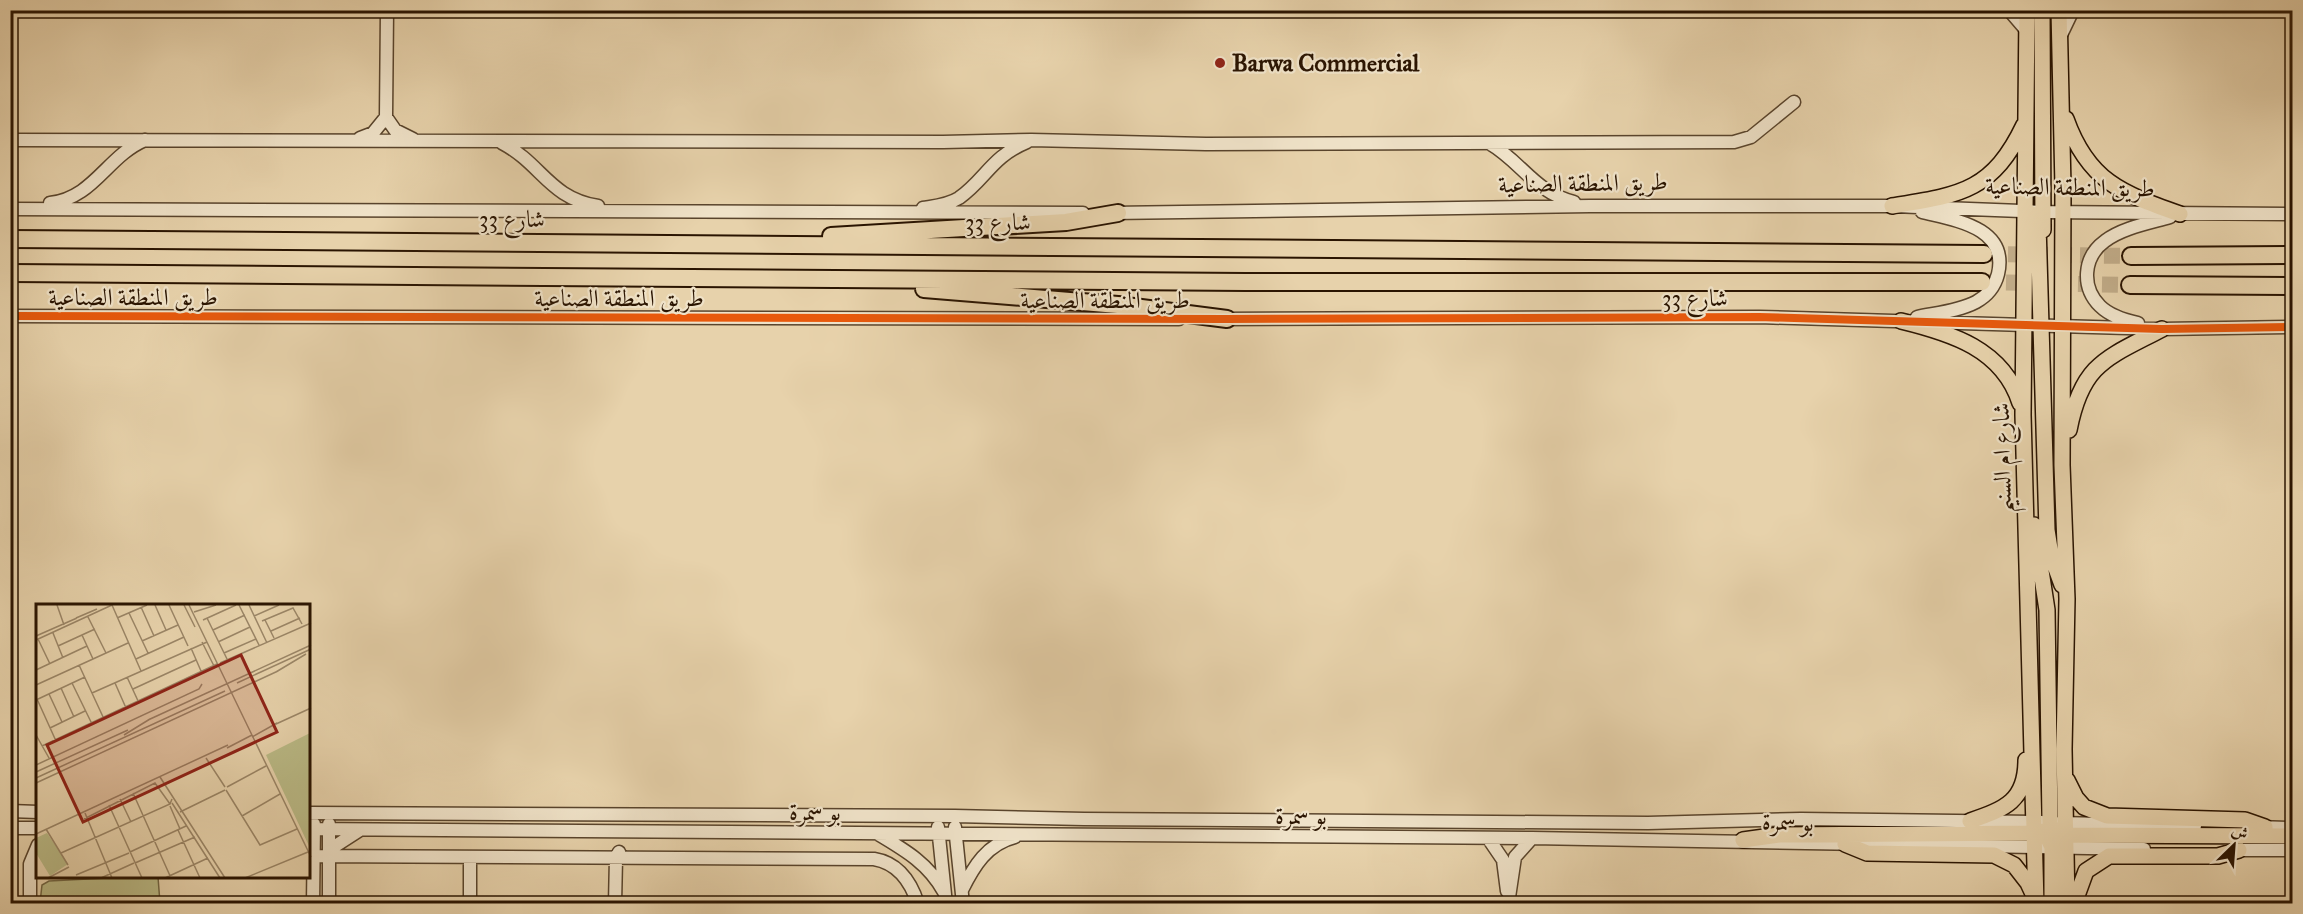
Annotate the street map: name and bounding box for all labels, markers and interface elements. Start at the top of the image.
place label: Barwa Commercial [1232,48,1420,78]
marker: Barwa Commercial [1213,56,1227,70]
street label: طريق المنطقة الصناعية [1498,167,1668,199]
street label: طريق المنطقة الصناعية [1985,171,2155,203]
street label: شارع 33 [479,204,545,239]
street label: شارع 33 [965,207,1031,242]
street label: طريق المنطقة الصناعية [48,282,218,312]
street label: طريق المنطقة الصناعية [534,283,704,313]
street label: شارع 33 [1662,283,1728,318]
street label: طريق المنطقة الصناعية [1020,285,1190,315]
street label: شارع ام السنيم [1986,402,2027,513]
inset map [36,604,310,878]
street label: بو سمرة [789,797,841,827]
street label: بو سمرة [1275,801,1327,831]
street label: بو سمرة [1762,806,1814,838]
north arrow [2204,815,2264,875]
text: ش [2229,820,2251,844]

